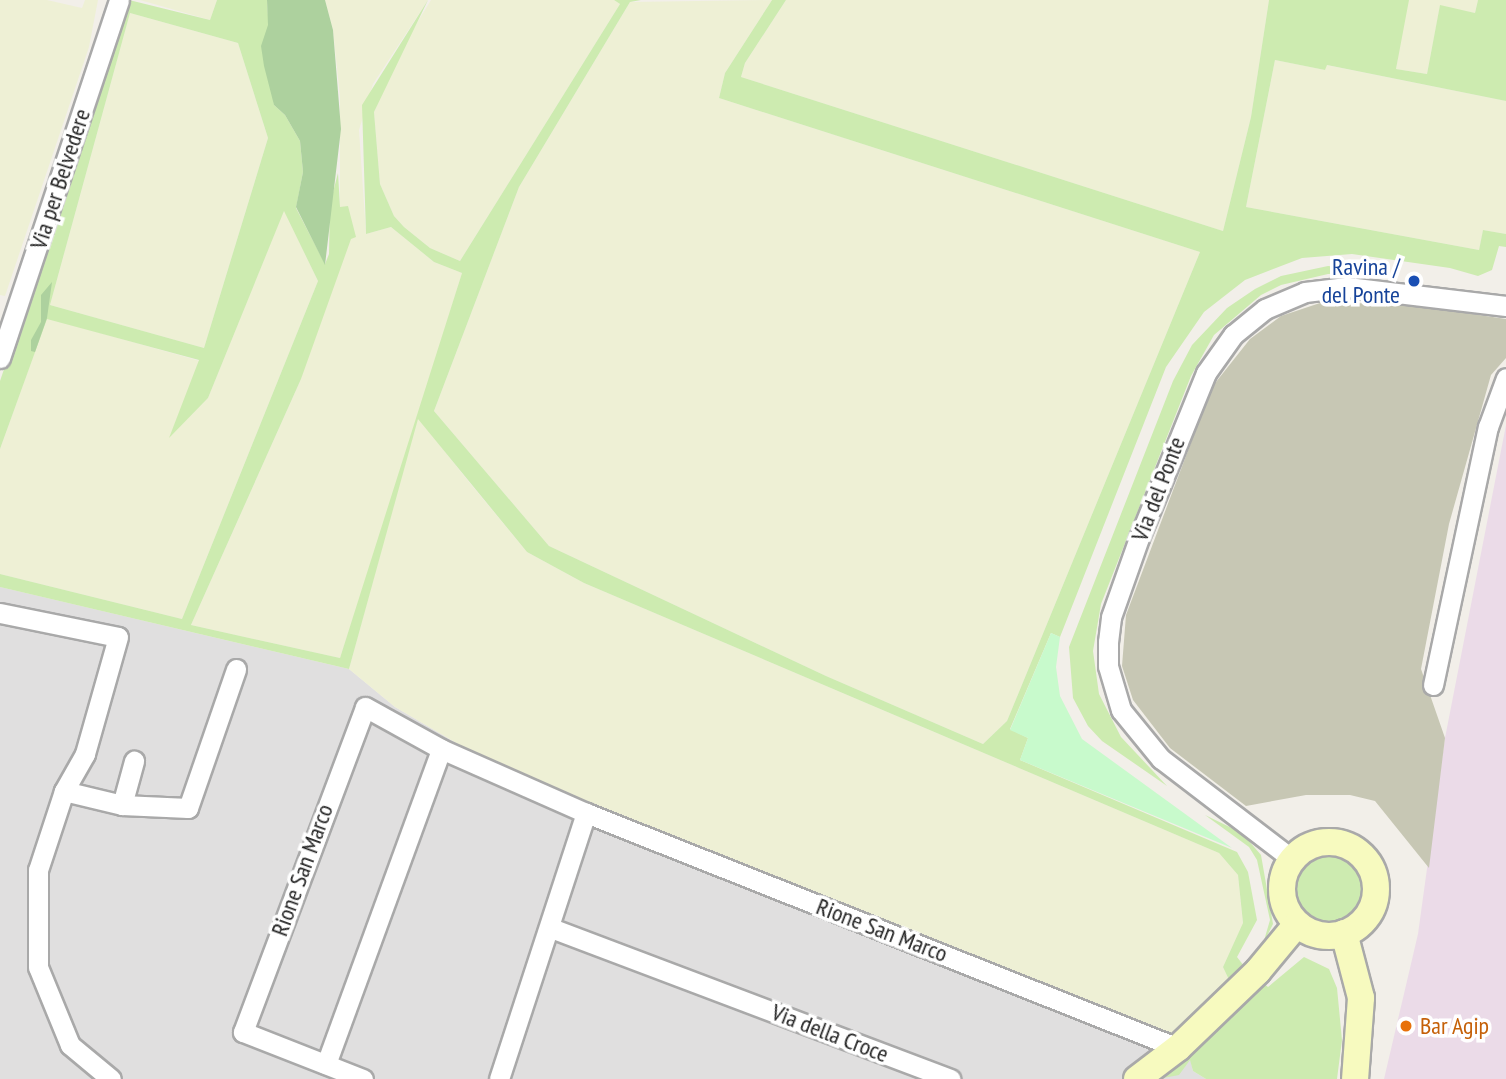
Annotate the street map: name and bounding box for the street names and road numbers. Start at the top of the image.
street label: Via per Belvedere [24,105,96,253]
street label: Via del Ponte [1125,433,1191,545]
street label: Rione San Marco [265,800,339,940]
street label: Rione San Marco [812,892,952,968]
street label: Via della Croce [767,998,893,1068]

